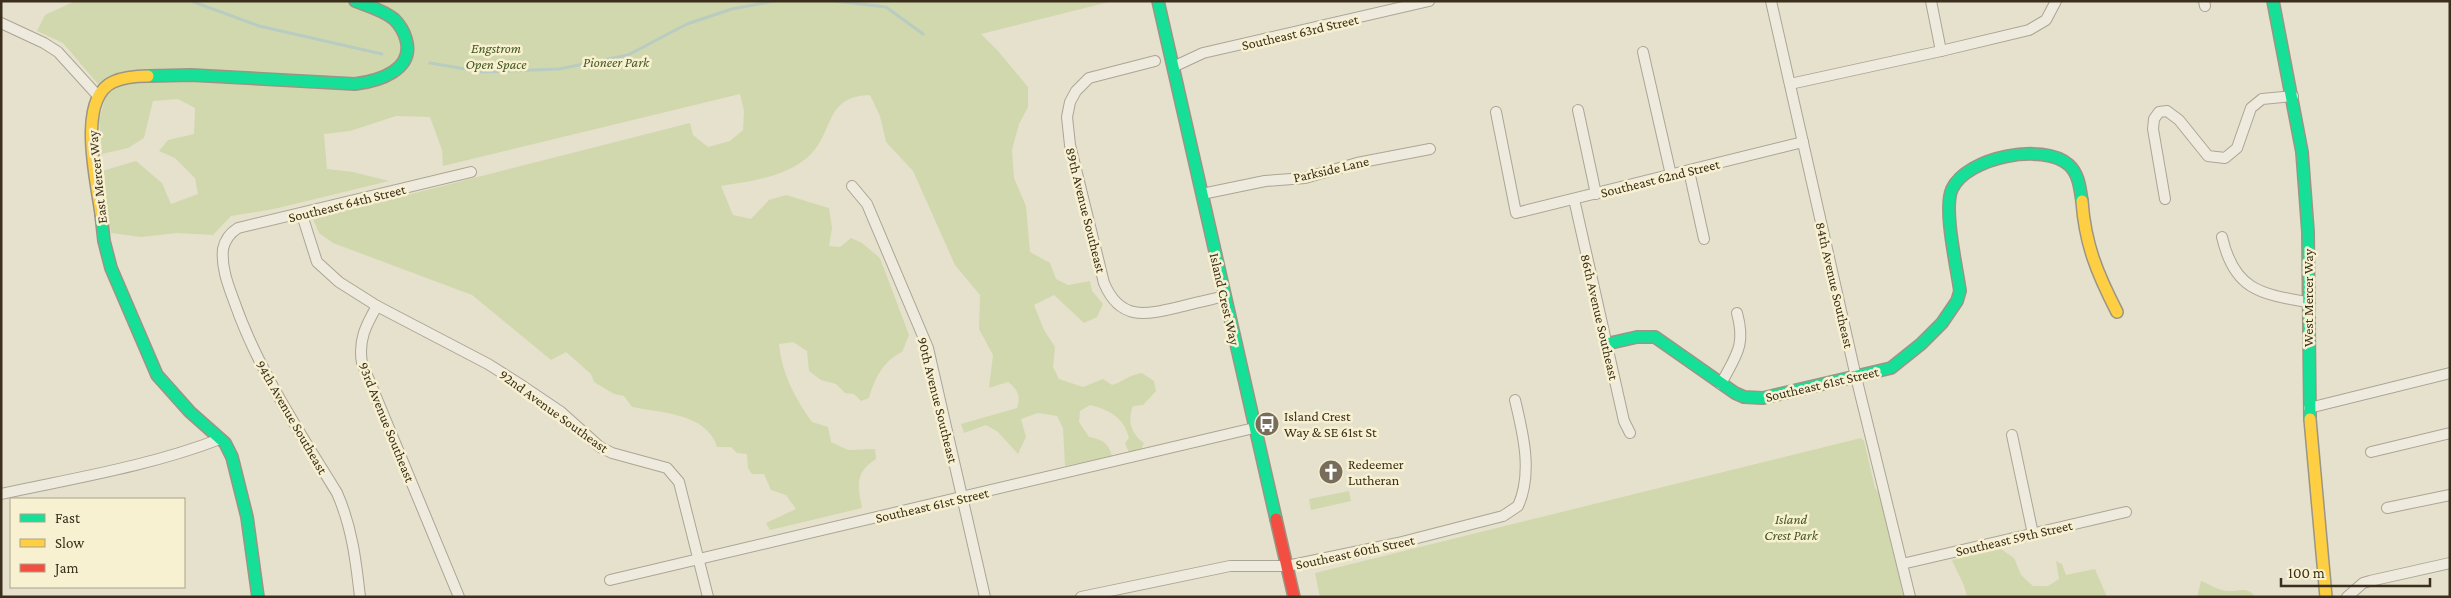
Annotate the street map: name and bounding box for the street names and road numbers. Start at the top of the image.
street label: Southeast 63rd Street [1240,11,1360,53]
street label: East Mercer Way [84,129,110,225]
street label: 89th Avenue Southeast [1063,145,1109,275]
street label: Parkside Lane [1292,153,1370,185]
street label: Southeast 62nd Street [1599,155,1722,201]
street label: Southeast 64th Street [287,181,408,225]
street label: 84th Avenue Southeast [1813,220,1857,350]
street label: West Mercer Way [2300,248,2316,347]
street label: Island Crest Way [1207,251,1244,347]
street label: 86th Avenue Southeast [1578,252,1622,382]
street label: 90th Avenue Southeast [915,335,962,465]
street label: 94th Avenue Southeast [253,357,331,477]
street label: 93rd Avenue Southeast [356,360,419,485]
street label: Southeast 61st Street [1764,363,1881,405]
street label: 92nd Avenue Southeast [496,366,612,456]
street label: Southeast 61st Street [874,484,991,526]
street label: Southeast 59th Street [1954,517,2074,559]
street label: Southeast 60th Street [1294,532,1416,572]

